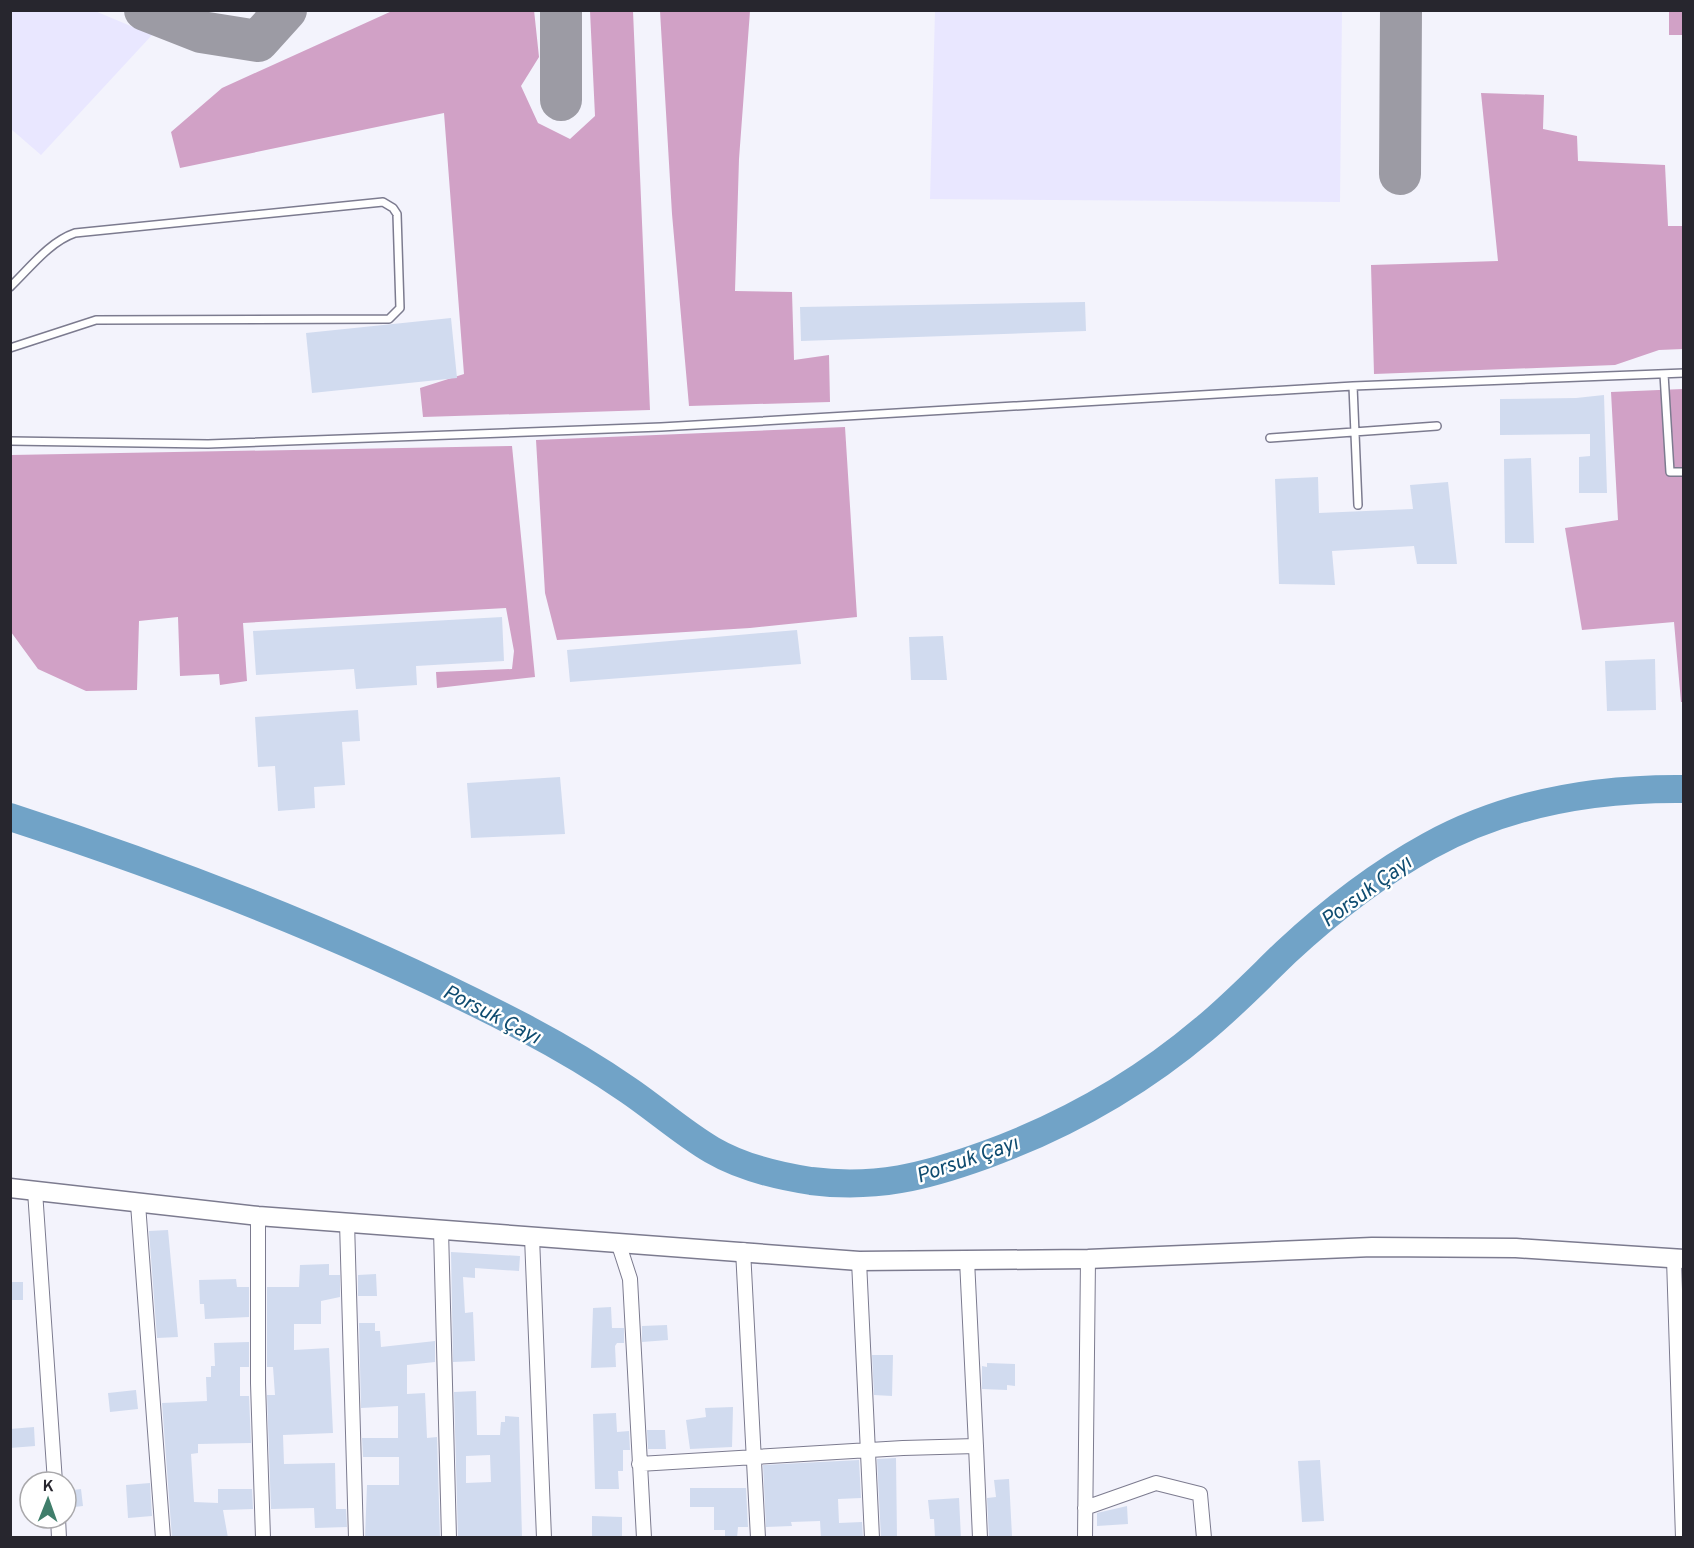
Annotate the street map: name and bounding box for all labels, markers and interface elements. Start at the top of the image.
water label: Porsuk Çayı [1316,850,1418,934]
water label: Porsuk Çayı [438,979,545,1052]
water label: Porsuk Çayı [913,1130,1023,1190]
north arrow [18,1470,78,1530]
text: K [42,1477,54,1497]

